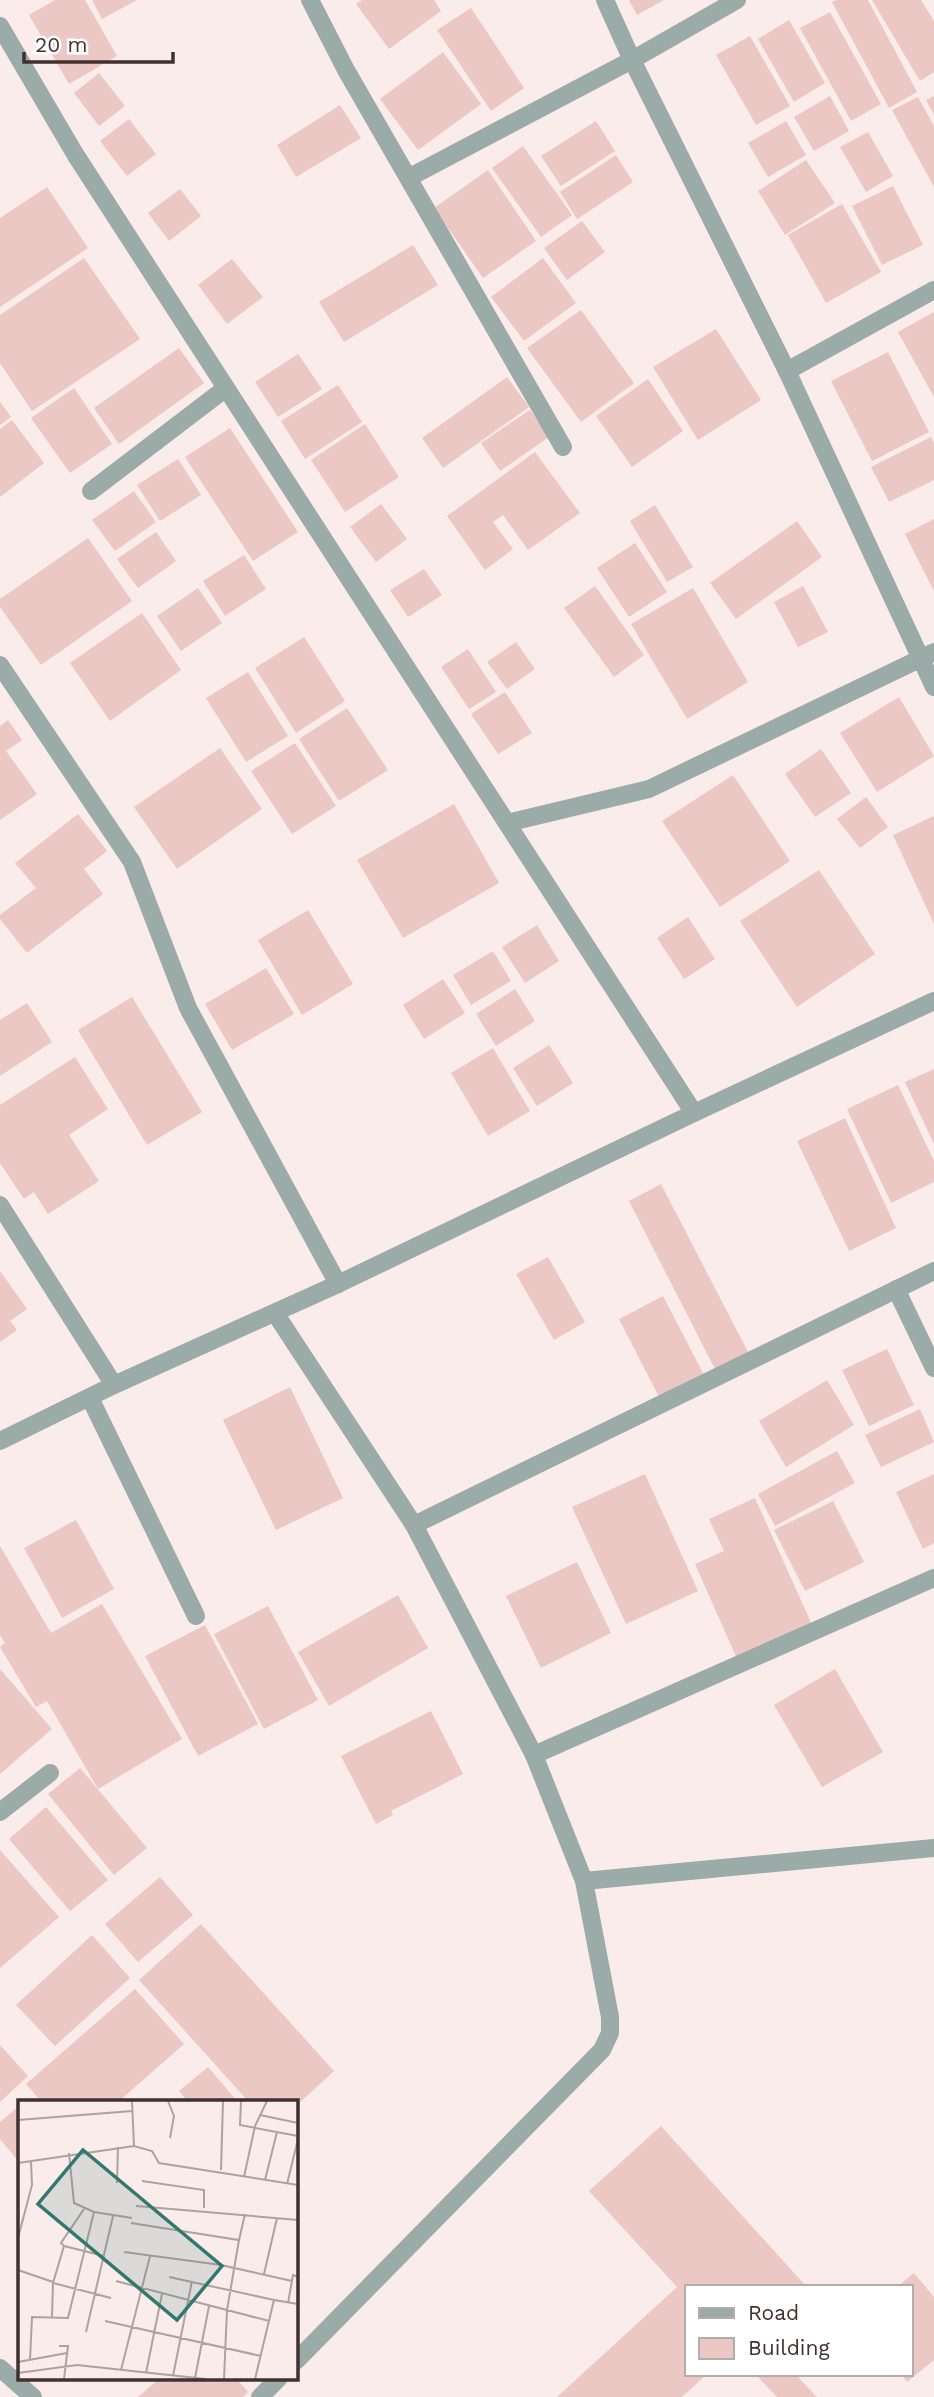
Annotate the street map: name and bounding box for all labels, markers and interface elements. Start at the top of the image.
scale bar [24,21,173,65]
text: 20 m [35,32,87,57]
inset map [18,2100,298,2380]
legend [685,2285,913,2376]
text: Road [748,2300,799,2325]
text: Building [748,2335,830,2360]

